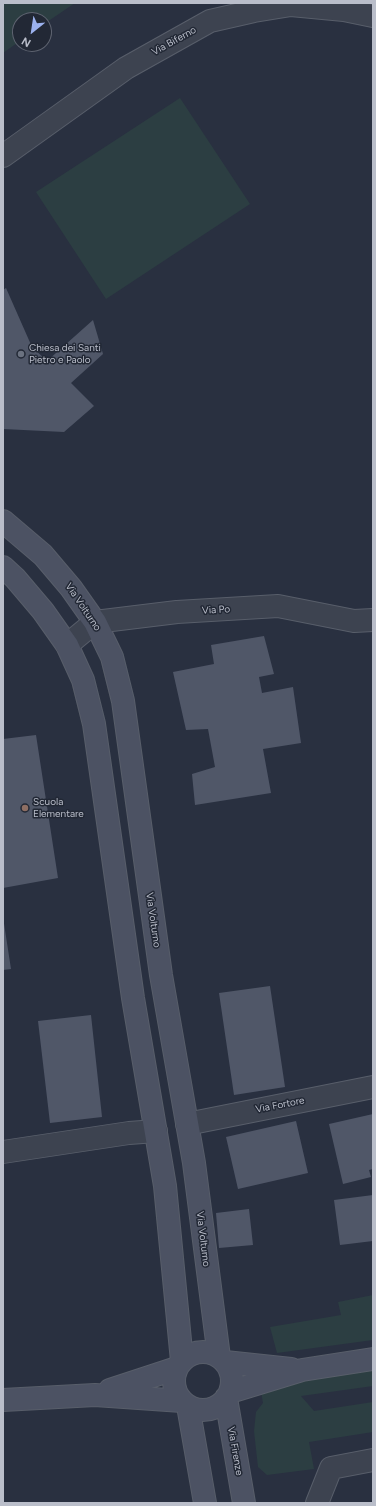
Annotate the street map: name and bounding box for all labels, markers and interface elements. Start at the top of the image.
north arrow [12,12,52,52]
street label: Via Biferno [150,24,198,58]
text: N [19,34,33,50]
place label: Chiesa dei Santi Pietro e Paolo [29,342,101,366]
marker: Chiesa dei Santi Pietro e Paolo [16,349,26,359]
street label: Via Volturno [63,581,103,633]
street label: Via Po [202,603,230,617]
place label: Scuola Elementare [33,796,84,820]
marker: Scuola Elementare [20,803,30,813]
street label: Via Volturno [143,892,163,948]
street label: Via Fortore [254,1094,306,1116]
street label: Via Volturno [194,1211,212,1267]
street label: Via Firenze [225,1426,245,1476]

